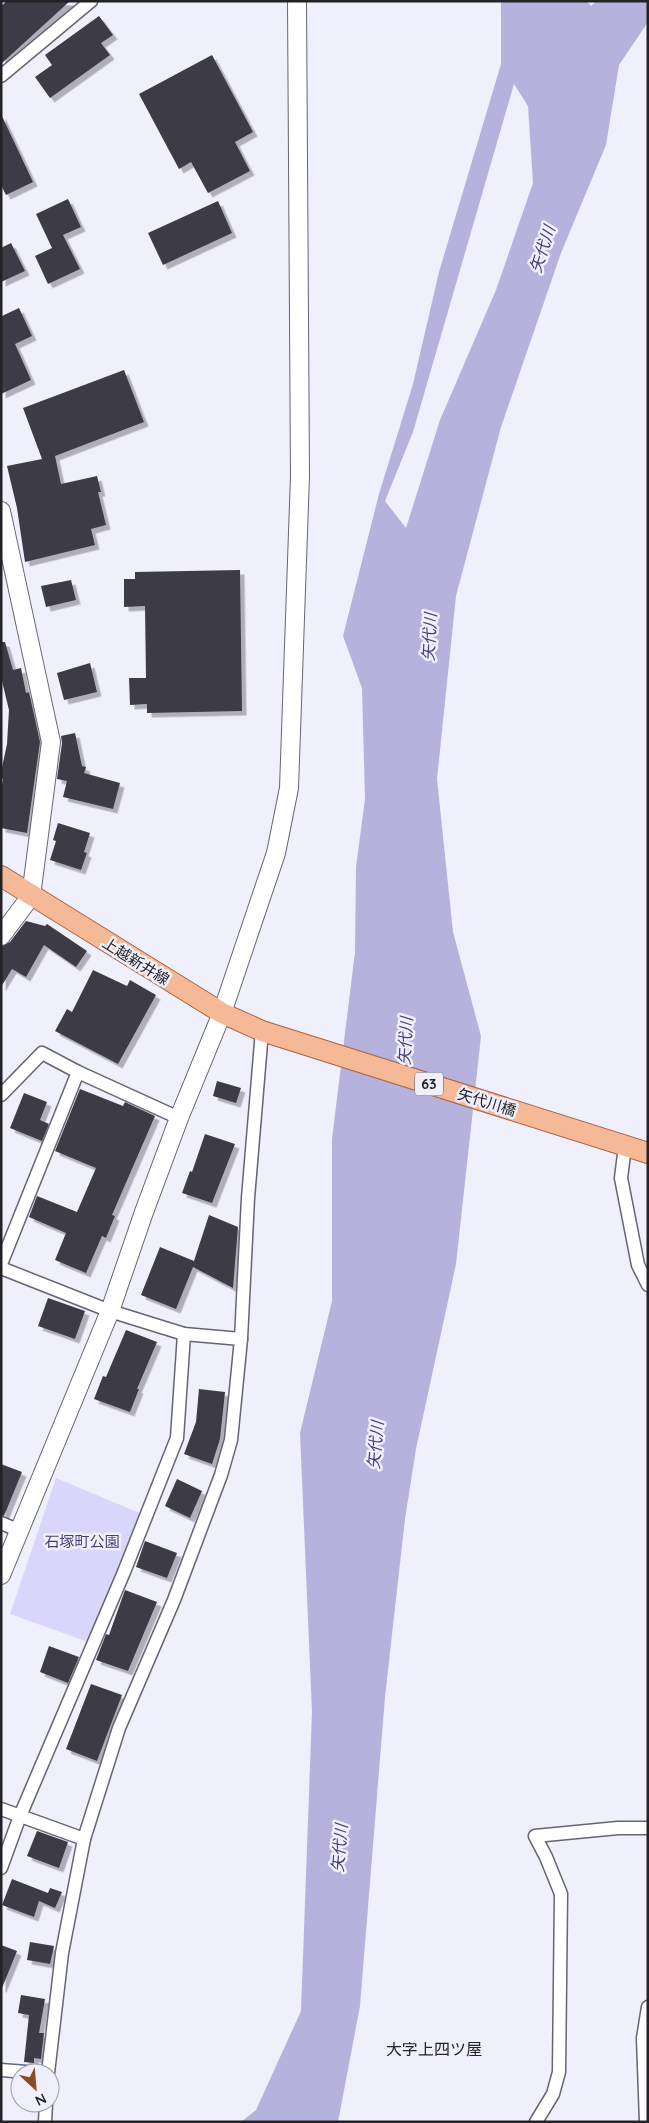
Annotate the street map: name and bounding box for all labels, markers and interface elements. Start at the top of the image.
water label: 矢代川 [525,221,560,275]
water label: 矢代川 [418,611,440,661]
street label: 上越新井線 [99,933,173,989]
water label: 矢代川 [394,1015,416,1065]
road number: 63 [415,1072,443,1096]
street label: 矢代川橋 [456,1084,518,1120]
water label: 矢代川 [363,1418,387,1470]
park label: 石塚町公園 [44,1532,120,1551]
water label: 矢代川 [327,1821,351,1873]
district label: 大字上四ツ屋 [386,2039,482,2059]
north arrow [10,2063,60,2113]
text: N [32,2089,49,2110]

